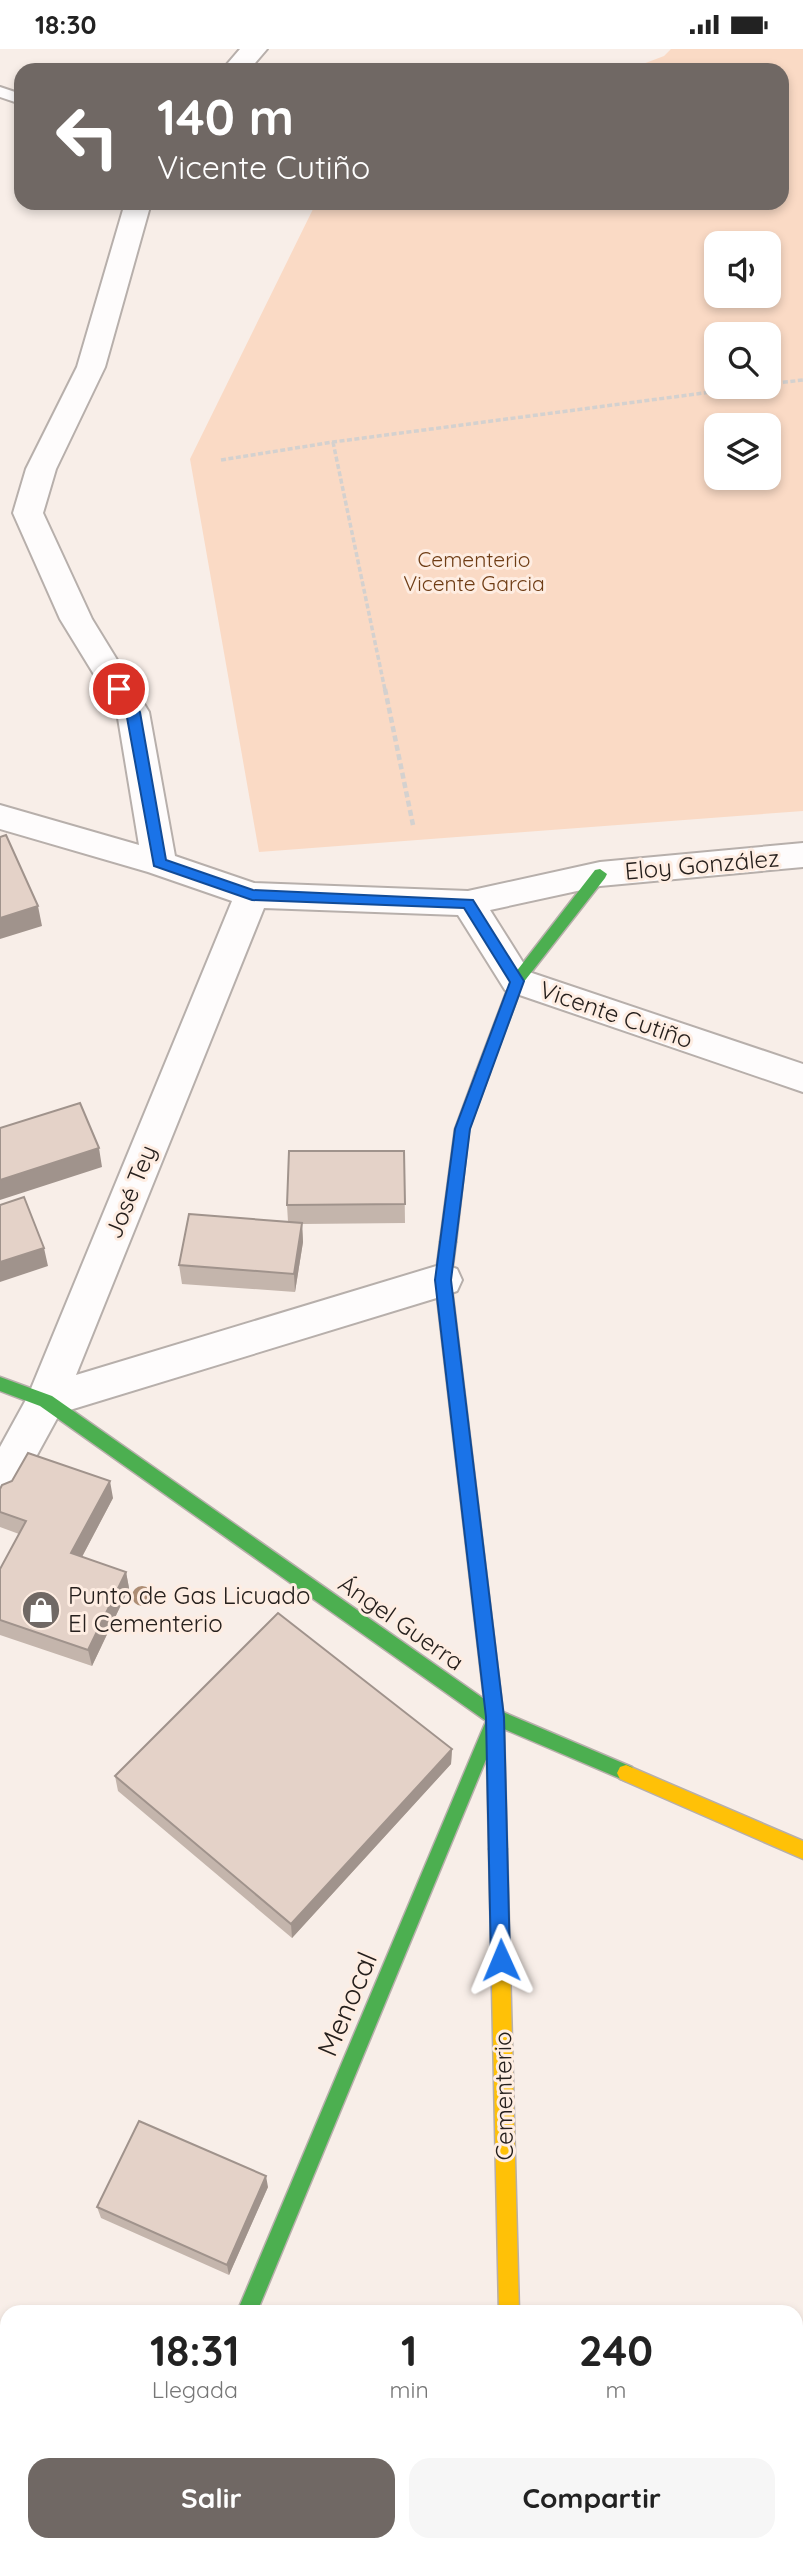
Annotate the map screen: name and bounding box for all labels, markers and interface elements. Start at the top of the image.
text: 18:30 [35,8,96,41]
text: 140 m [157,86,294,147]
icon: left [42,91,133,182]
text: Vicente Cutiño [157,147,370,187]
map controls [704,231,781,490]
button: sound [704,231,781,308]
button: search [704,322,781,399]
button: layers [704,413,781,490]
park label: Cementerio Vicente Garcia [403,546,545,596]
pin [89,659,149,719]
icon: arrive [100,670,138,708]
street label: Eloy González [623,842,780,886]
street label: Vicente Cutiño [536,974,697,1054]
street label: José Tey [98,1140,162,1243]
street label: Ángel Guerra [333,1568,470,1676]
place label: Punto de Gas Licuado El Cementerio [68,1580,310,1638]
shop icon: Punto de Gas Licuado El Cementerio [20,1589,62,1631]
position arrow [464,1923,538,1997]
street label: Menocal [309,1946,384,2061]
street label: Cementerio [487,2031,519,2161]
text: 18:31 [150,2324,240,2377]
text: 1 [401,2324,417,2377]
text: 240 [579,2324,653,2377]
text: Llegada [152,2375,238,2404]
text: min [390,2375,429,2404]
text: m [605,2375,626,2404]
button: Salir [28,2458,395,2538]
button: Compartir [409,2458,775,2538]

